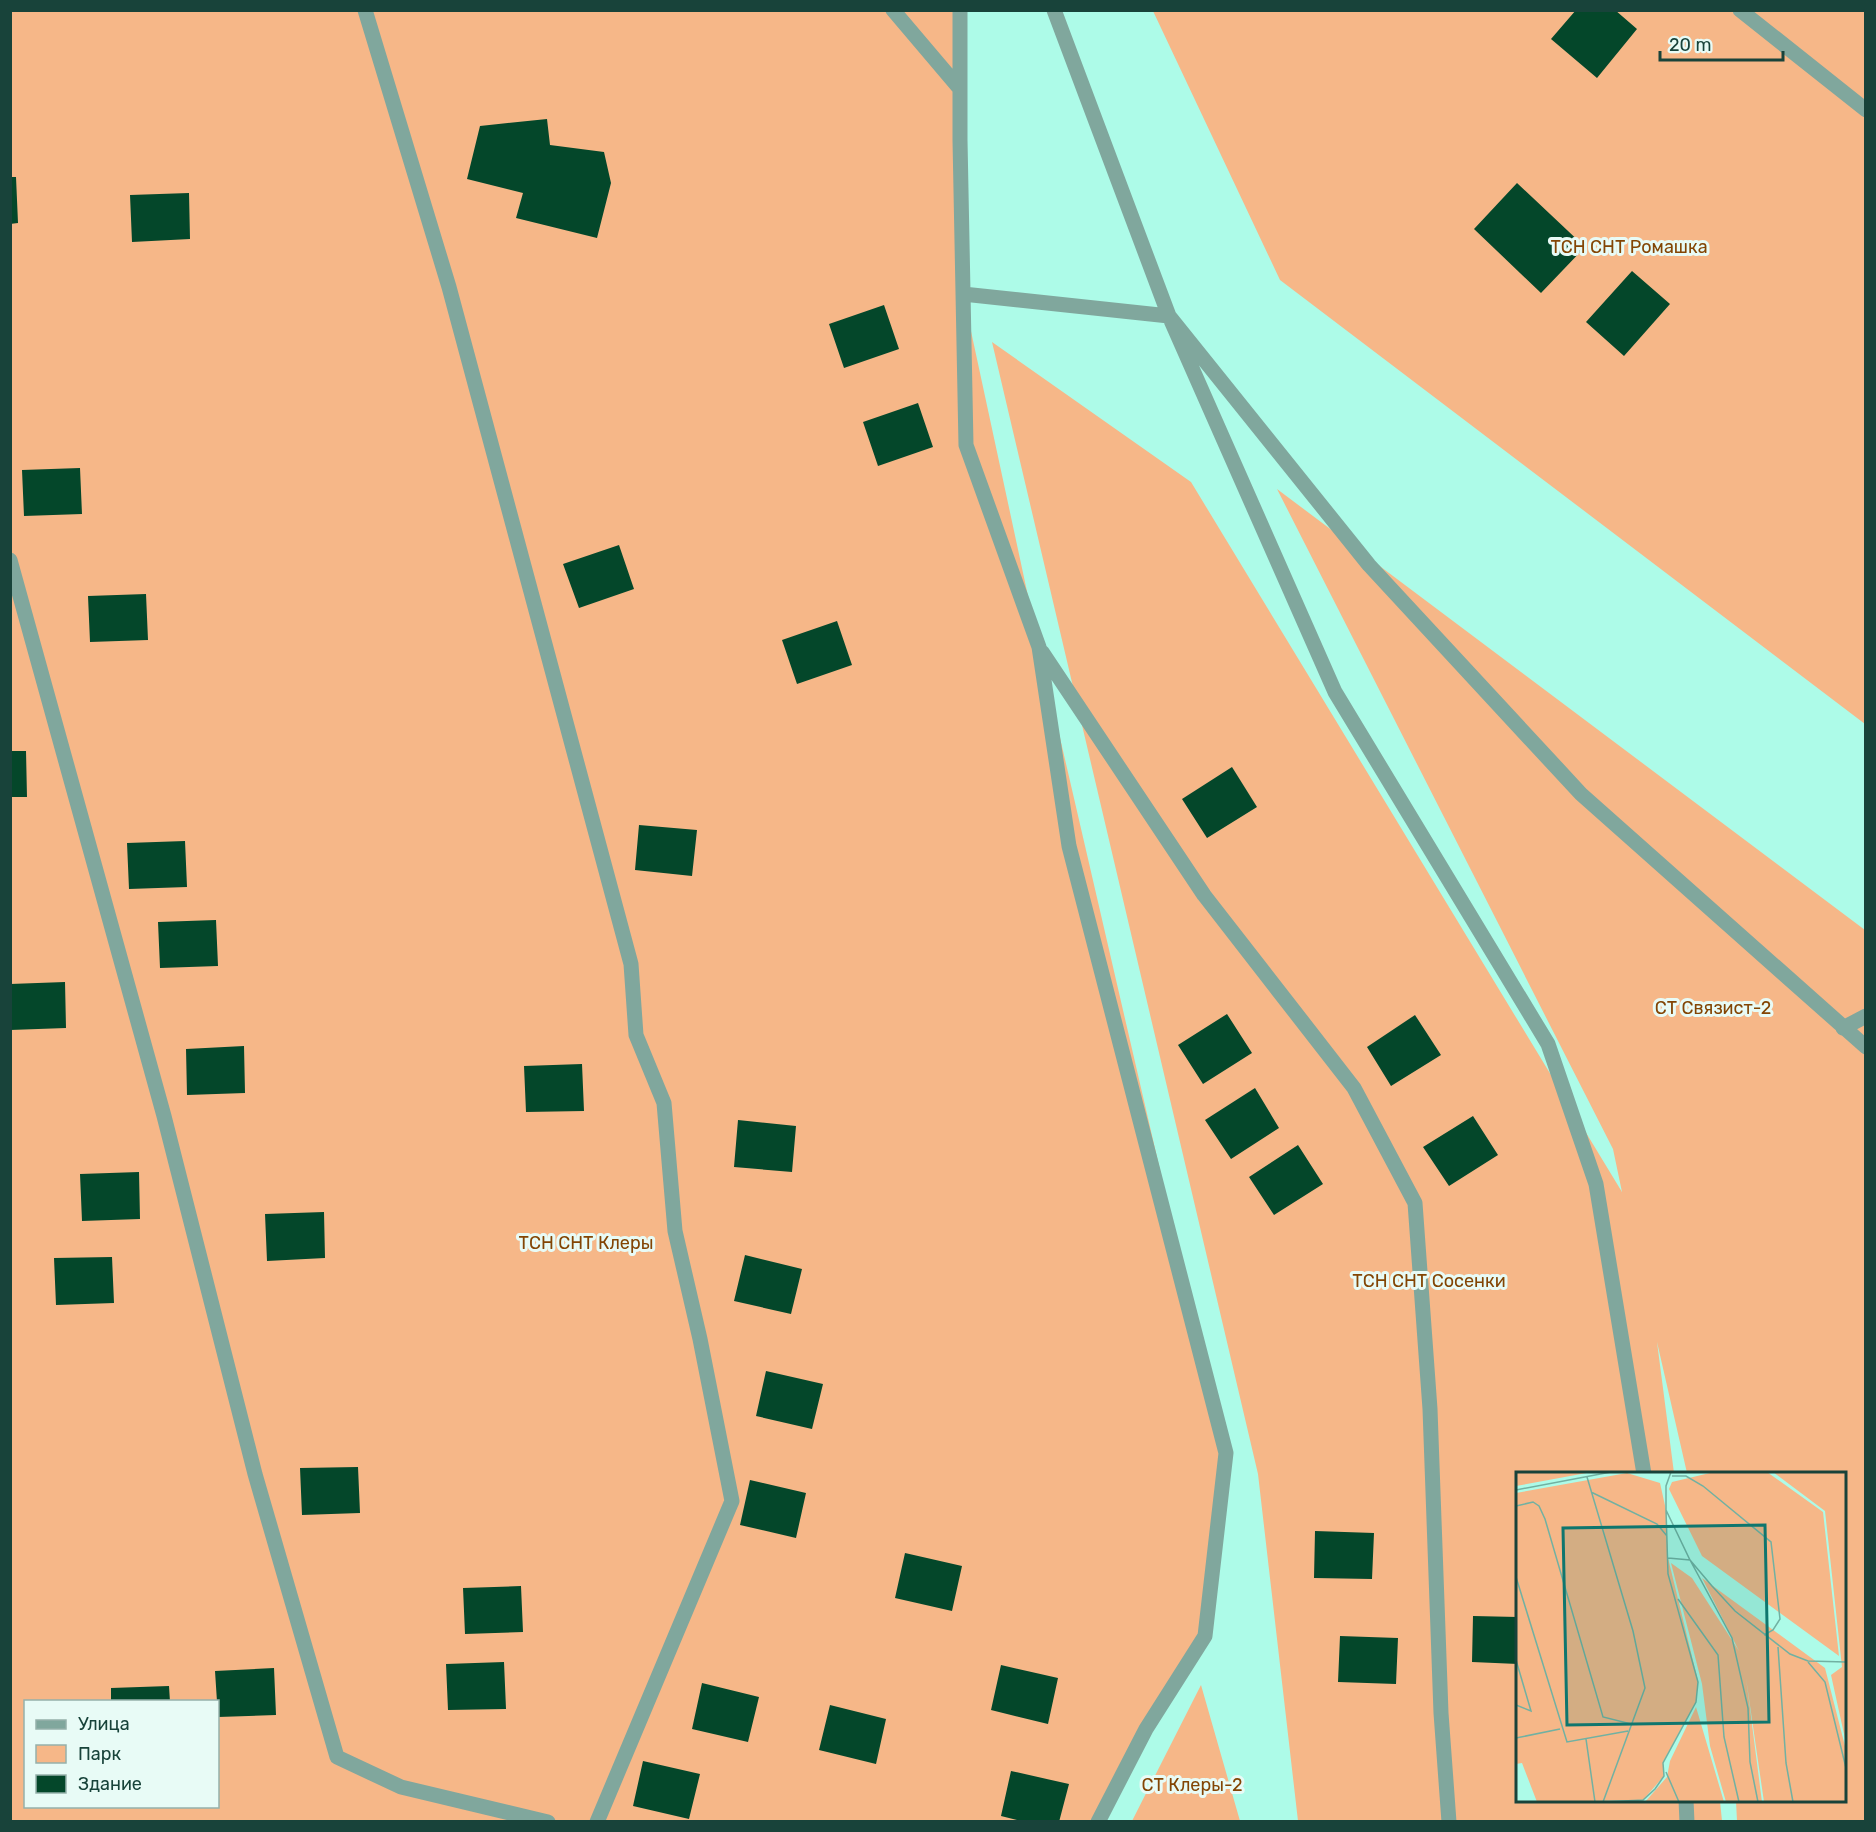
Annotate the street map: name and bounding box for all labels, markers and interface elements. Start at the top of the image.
scale bar [1660,24,1783,62]
text: 20 m [1669,34,1711,56]
park label: ТСН СНТ Ромашка [1550,236,1708,258]
park label: СТ Связист-2 [1655,997,1771,1019]
park label: ТСН СНТ Клеры [519,1232,653,1254]
park label: ТСН СНТ Сосенки [1352,1270,1506,1292]
inset map [1516,1472,1846,1802]
legend [24,1700,219,1808]
text: Улица [78,1713,130,1735]
text: Парк [78,1743,122,1765]
text: Здание [78,1773,142,1795]
park label: СТ Клеры-2 [1142,1774,1242,1796]

